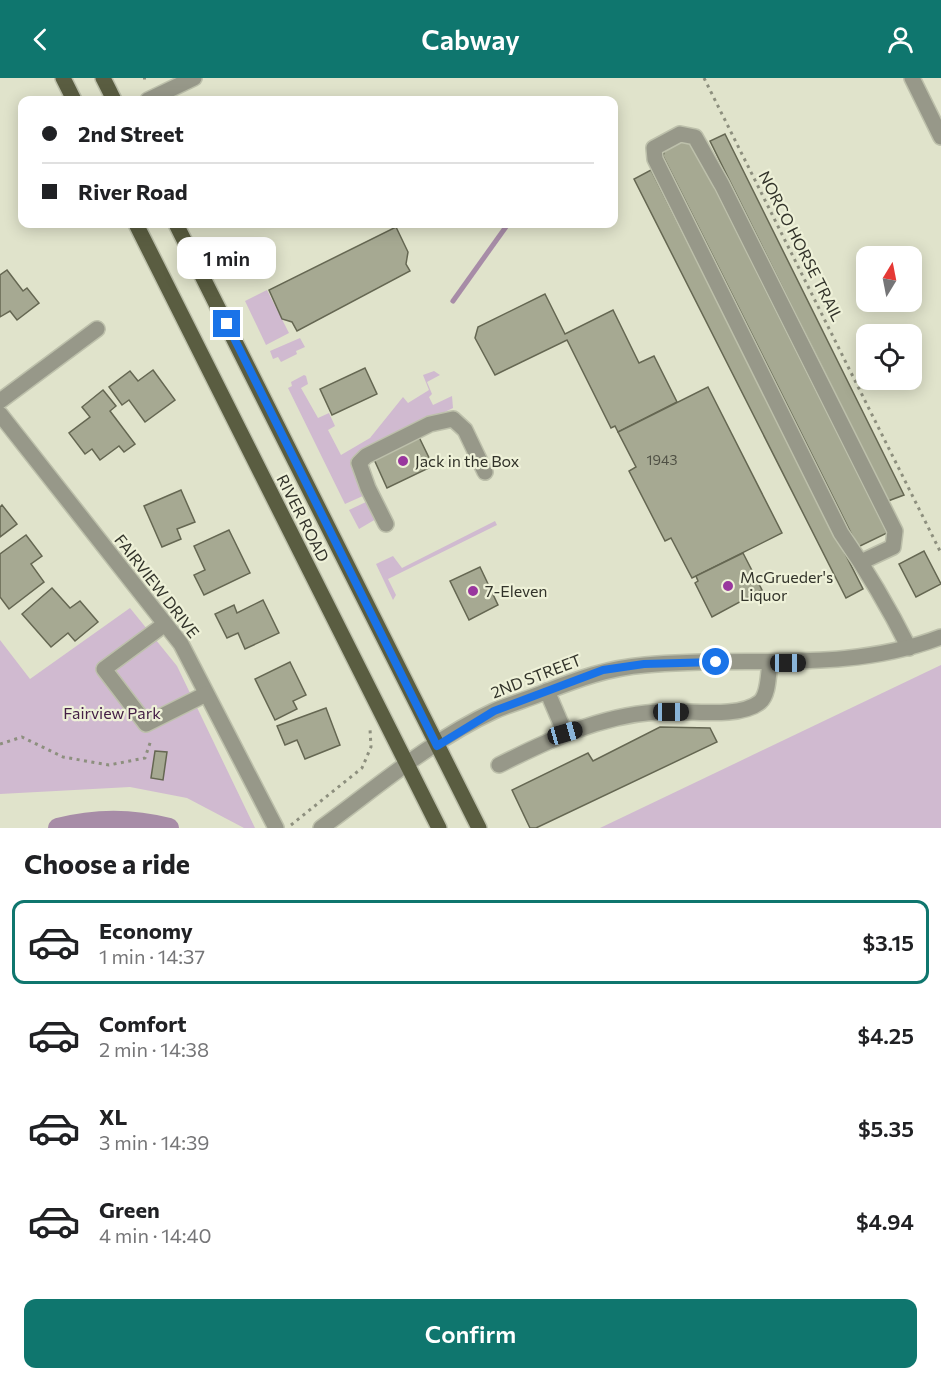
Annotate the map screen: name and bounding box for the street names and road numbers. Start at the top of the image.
street label: NORCO HORSE TRAIL [755,167,848,324]
street label: RIVER ROAD [273,471,334,565]
street label: FAIRVIEW DRIVE [111,530,204,641]
street label: 2ND STREET [488,650,584,701]

